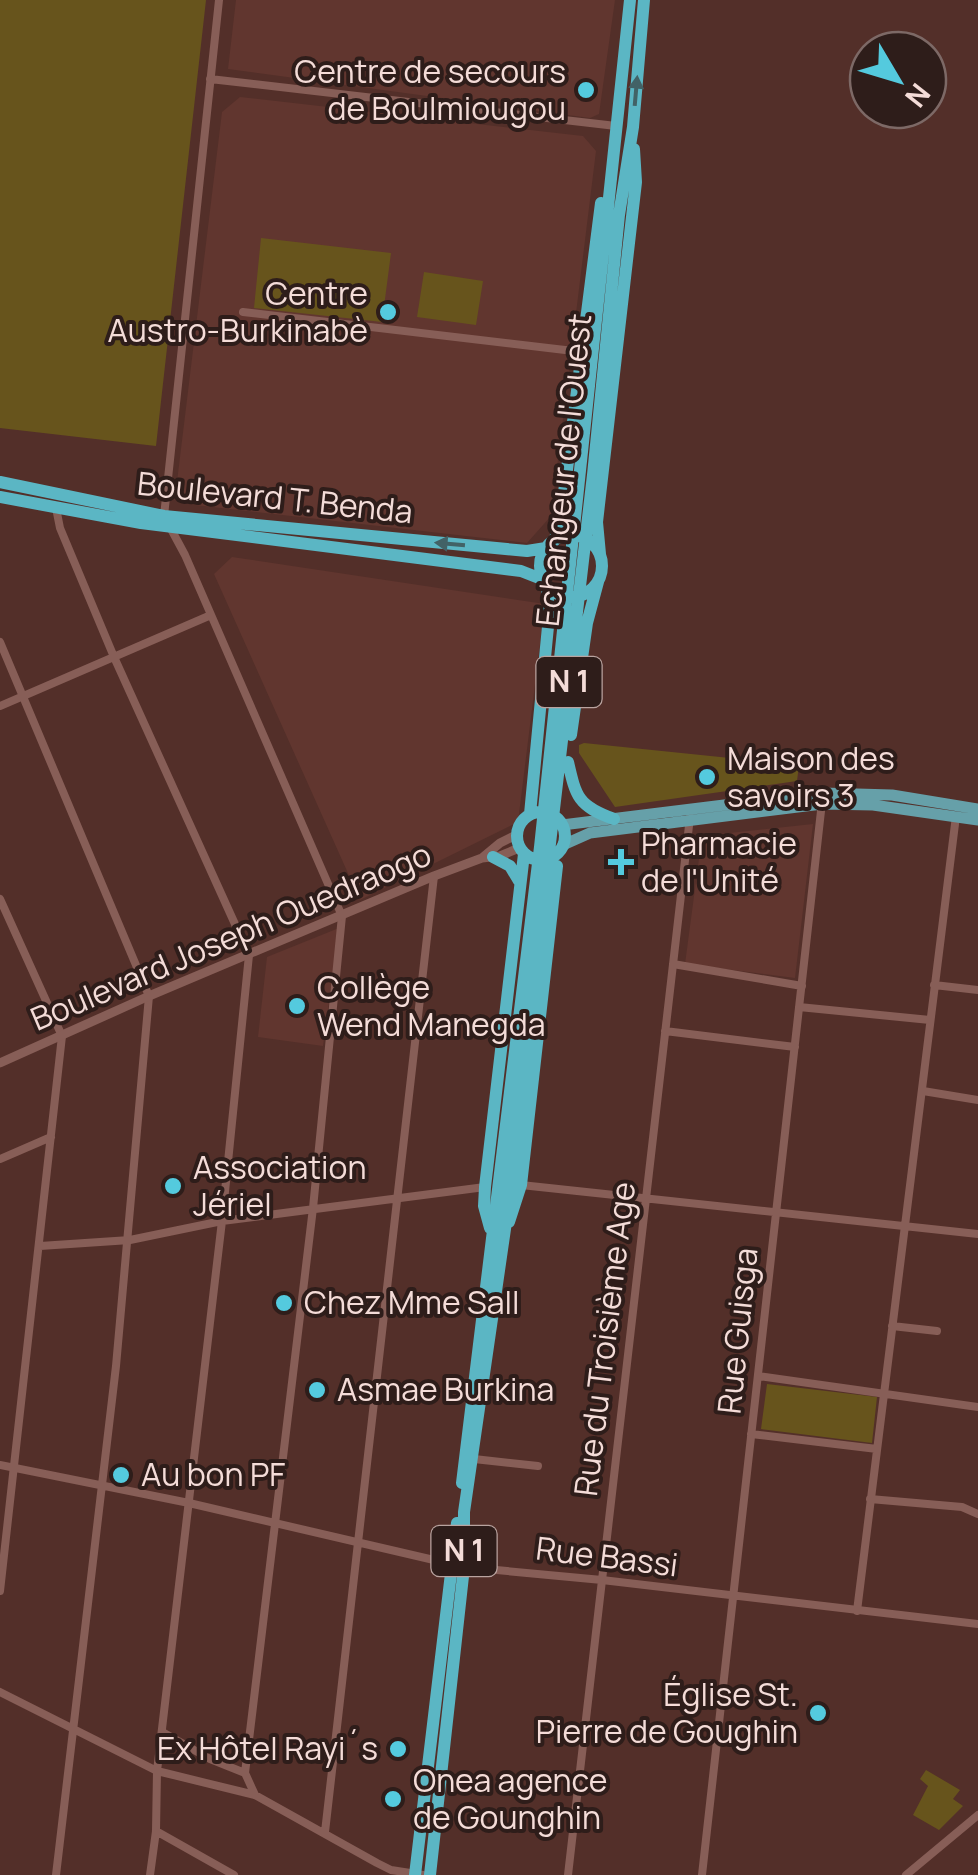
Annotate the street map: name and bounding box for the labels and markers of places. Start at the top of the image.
place label: Centre de secours de Boulmiougou [294,49,566,130]
marker: Centre de secours de Boulmiougou [575,79,597,101]
place label: Centre Austro-Burkinabè [108,271,368,352]
marker: Centre Austro-Burkinabè [377,301,399,323]
place label: Maison des savoirs 3 [727,736,895,817]
marker: Maison des savoirs 3 [696,766,718,788]
place label: Pharmacie de l'Unité [641,821,797,902]
marker: Pharmacie de l'Unité [610,851,632,873]
place label: Collège Wend Manegda [317,965,545,1046]
marker: Collège Wend Manegda [286,995,308,1017]
place label: Association Jériel [193,1145,367,1226]
marker: Association Jériel [162,1175,184,1197]
place label: Chez Mme Sall [304,1280,519,1324]
marker: Chez Mme Sall [273,1292,295,1314]
place label: Asmae Burkina [337,1367,554,1411]
marker: Asmae Burkina [306,1379,328,1401]
place label: Au bon PF [141,1452,285,1496]
marker: Au bon PF [110,1464,132,1486]
place label: Église St. Pierre de Goughin [536,1672,798,1753]
marker: Église St. Pierre de Goughin [807,1702,829,1724]
place label: Ex Hôtel Rayi´s [157,1726,378,1770]
marker: Ex Hôtel Rayi´s [387,1738,409,1760]
place label: Onea agence de Gounghin [413,1758,607,1839]
marker: Onea agence de Gounghin [382,1788,404,1810]

